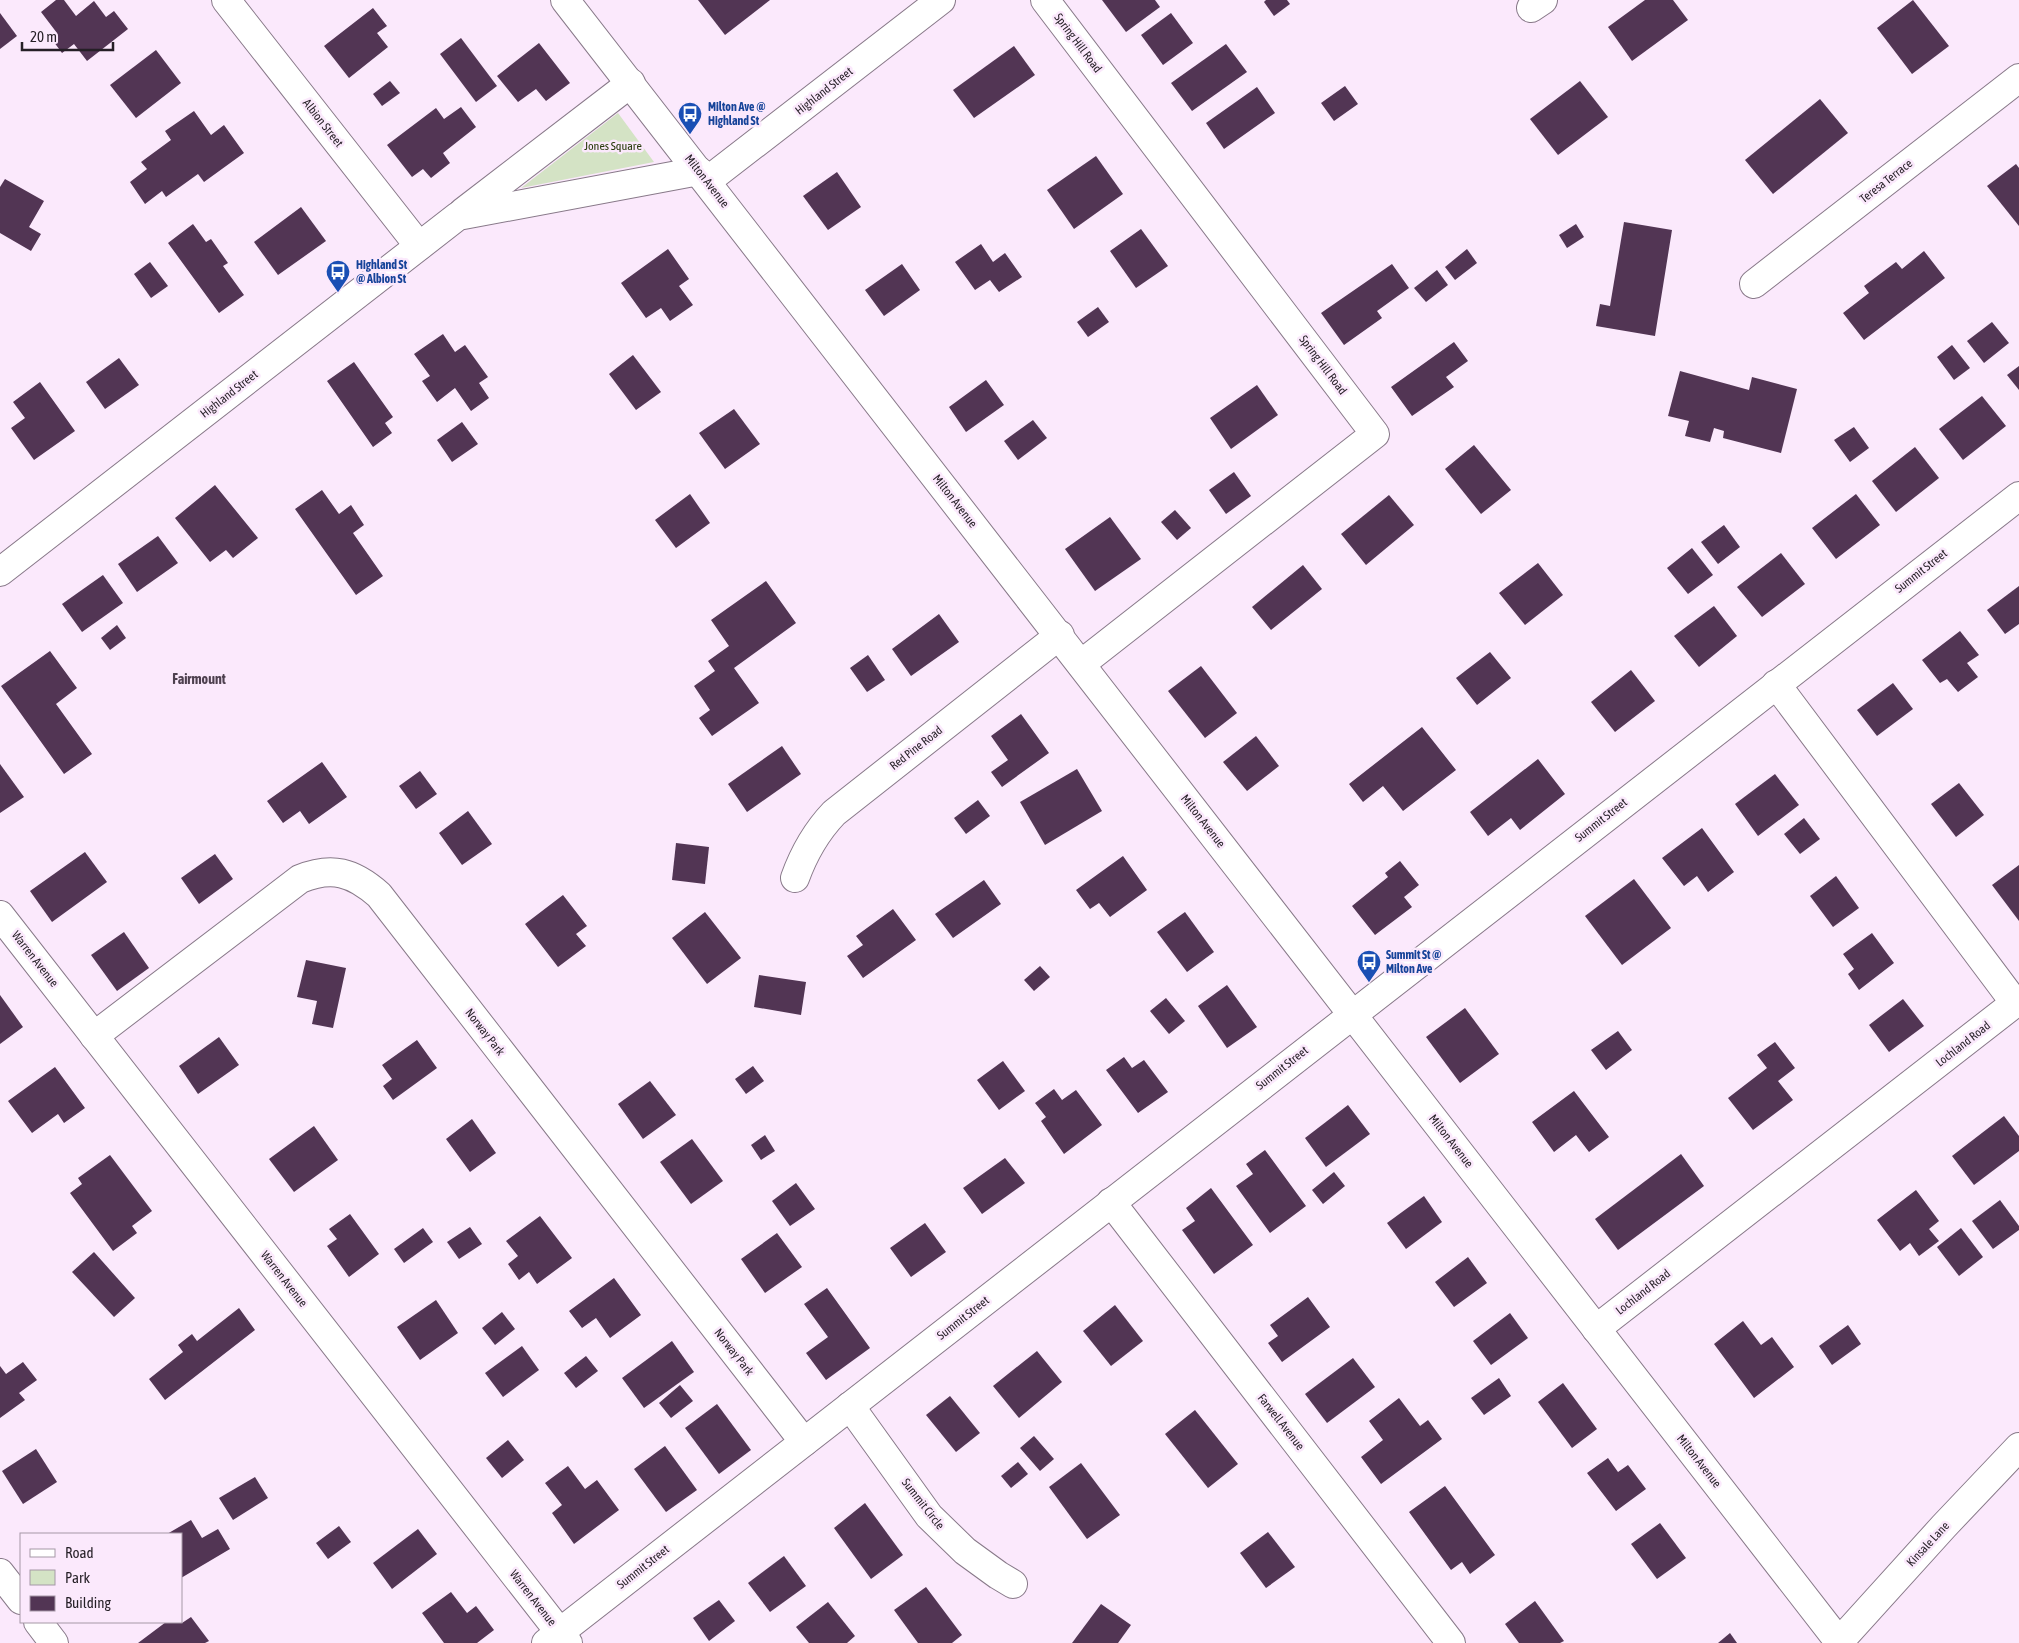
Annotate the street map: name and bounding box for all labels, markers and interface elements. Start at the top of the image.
street label: Spring Hill Road [1051,11,1105,75]
scale bar [22,20,114,52]
text: 20 m [30,28,57,45]
street label: Highland Street [793,64,856,118]
street label: Albion Street [300,96,346,150]
place label: Milton Ave @ Highland St [708,100,766,128]
bus stop icon: Milton Ave @ Highland St [677,101,703,135]
park label: Jones Square [584,139,642,153]
street label: Milton Avenue [682,152,732,210]
street label: Teresa Terrace [1857,156,1915,206]
place label: Highland St @ Albion St [356,258,408,286]
bus stop icon: Highland St @ Albion St [325,259,351,293]
street label: Spring Hill Road [1296,333,1350,397]
street label: Highland Street [198,367,261,421]
street label: Milton Avenue [930,472,980,530]
street label: Summit Street [1892,546,1950,596]
district label: Fairmount [172,671,226,687]
street label: Red Pine Road [887,723,945,773]
street label: Milton Avenue [1178,792,1228,850]
street label: Summit Street [1572,795,1630,845]
street label: Warren Avenue [9,928,61,990]
place label: Summit St @ Milton Ave [1386,948,1441,976]
bus stop icon: Summit St @ Milton Ave [1356,949,1382,983]
street label: Norway Park [462,1006,508,1059]
street label: Lochland Road [1933,1018,1993,1070]
street label: Summit Street [1253,1043,1311,1093]
street label: Milton Avenue [1426,1112,1476,1170]
street label: Warren Avenue [258,1248,310,1310]
street label: Lochland Road [1613,1266,1673,1318]
street label: Summit Street [934,1293,992,1343]
street label: Norway Park [711,1326,757,1379]
street label: Farwell Avenue [1255,1391,1307,1453]
street label: Milton Avenue [1674,1432,1724,1490]
street label: Summit Circle [899,1476,947,1532]
street label: Kinsale Lane [1904,1519,1952,1569]
legend [20,1533,182,1623]
street label: Summit Street [614,1542,672,1592]
text: Road [65,1544,94,1561]
street label: Warren Avenue [507,1567,559,1629]
text: Park [65,1569,90,1586]
text: Building [65,1594,111,1611]

